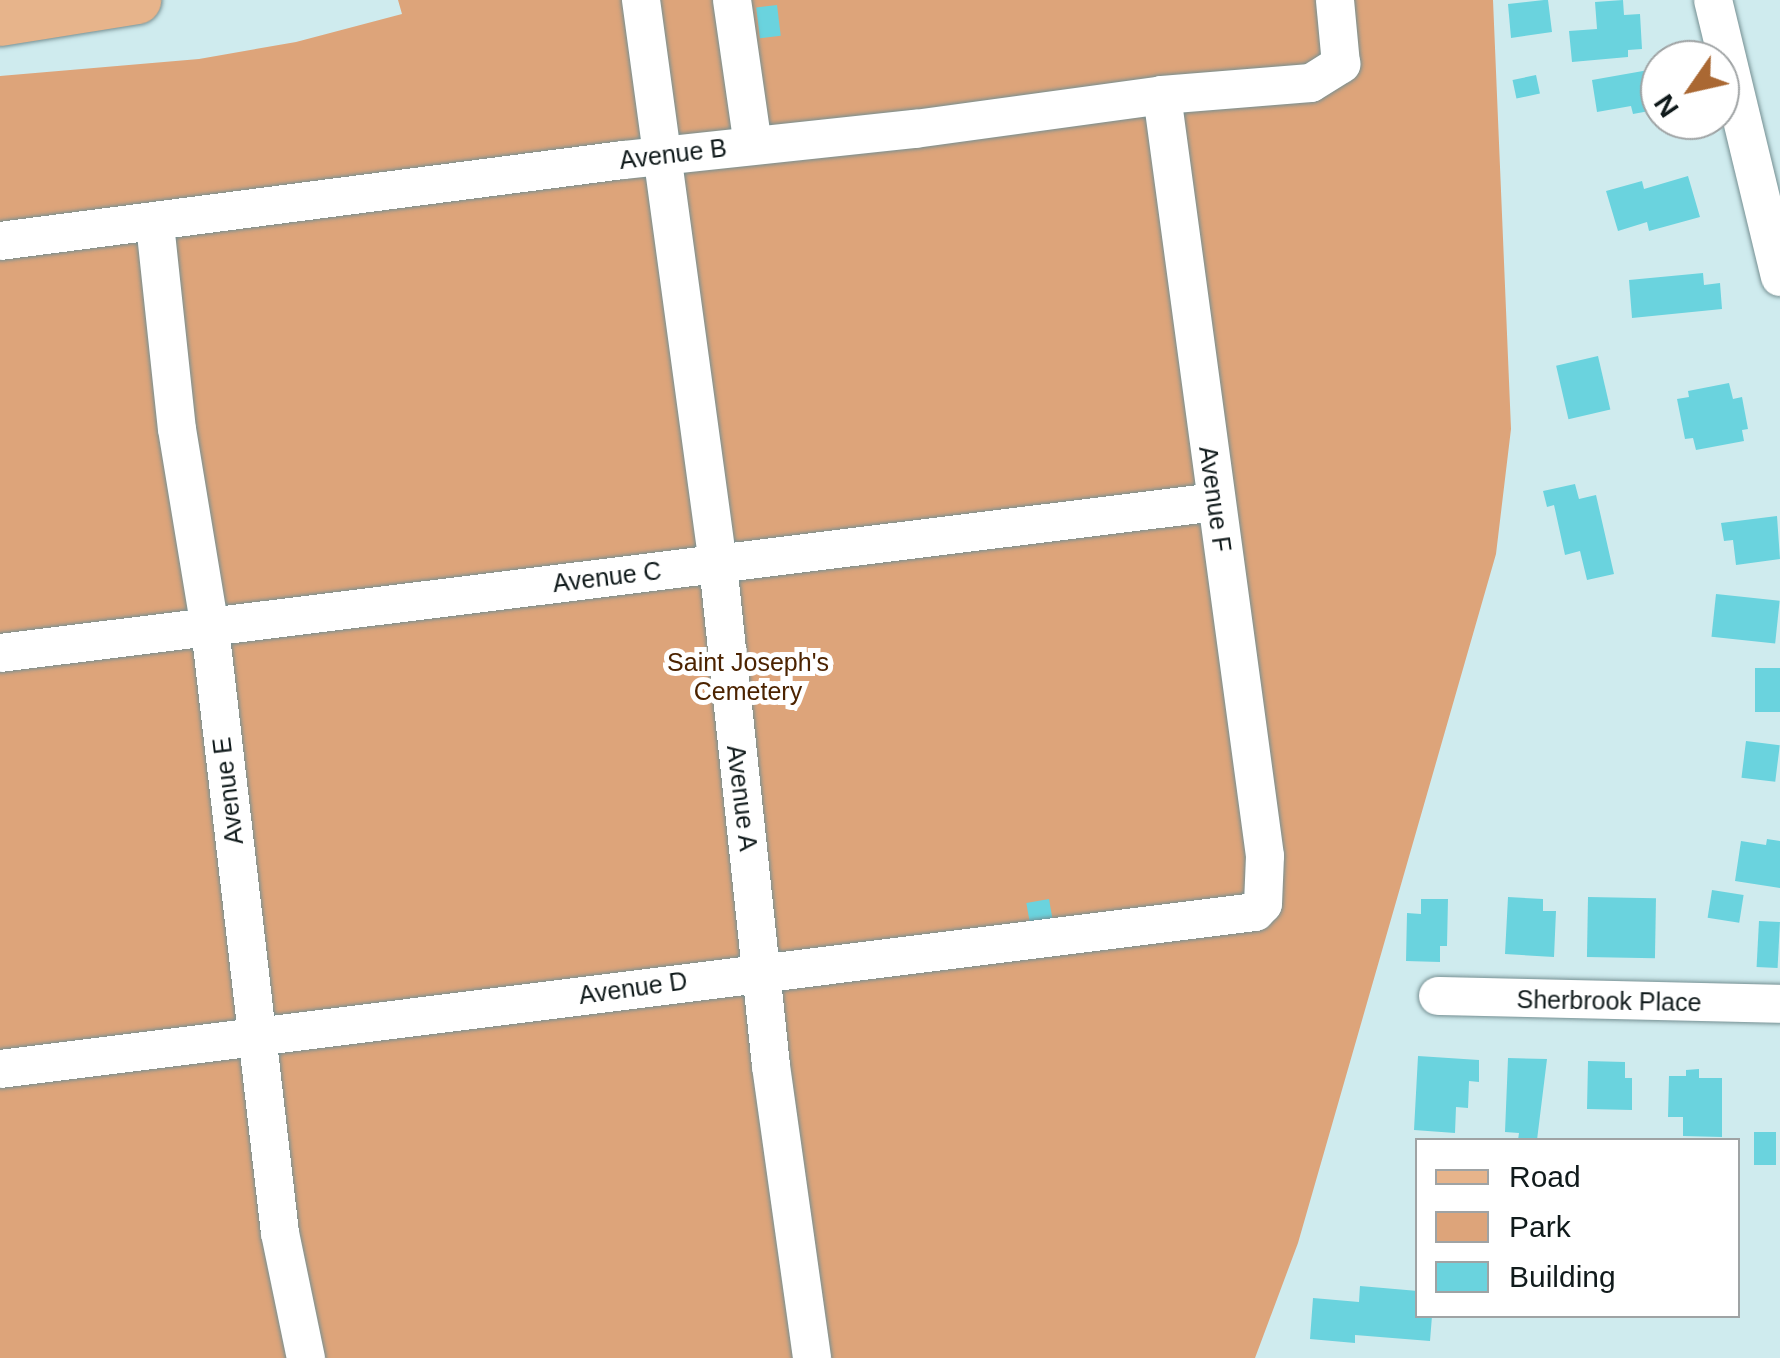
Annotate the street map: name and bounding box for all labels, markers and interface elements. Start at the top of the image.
north arrow [1640,40,1740,140]
text: N [1648,89,1685,123]
street label: Avenue B [618,133,728,175]
street label: Avenue F [1193,444,1237,554]
street label: Avenue C [551,555,663,599]
park label: Saint Joseph's Cemetery [667,648,829,707]
street label: Avenue E [207,736,249,846]
street label: Avenue A [721,743,763,853]
street label: Avenue D [577,966,689,1010]
street label: Sherbrook Place [1516,984,1702,1018]
legend [1415,1138,1740,1318]
text: Road [1509,1160,1581,1193]
text: Park [1509,1210,1571,1243]
text: Building [1509,1260,1616,1293]

